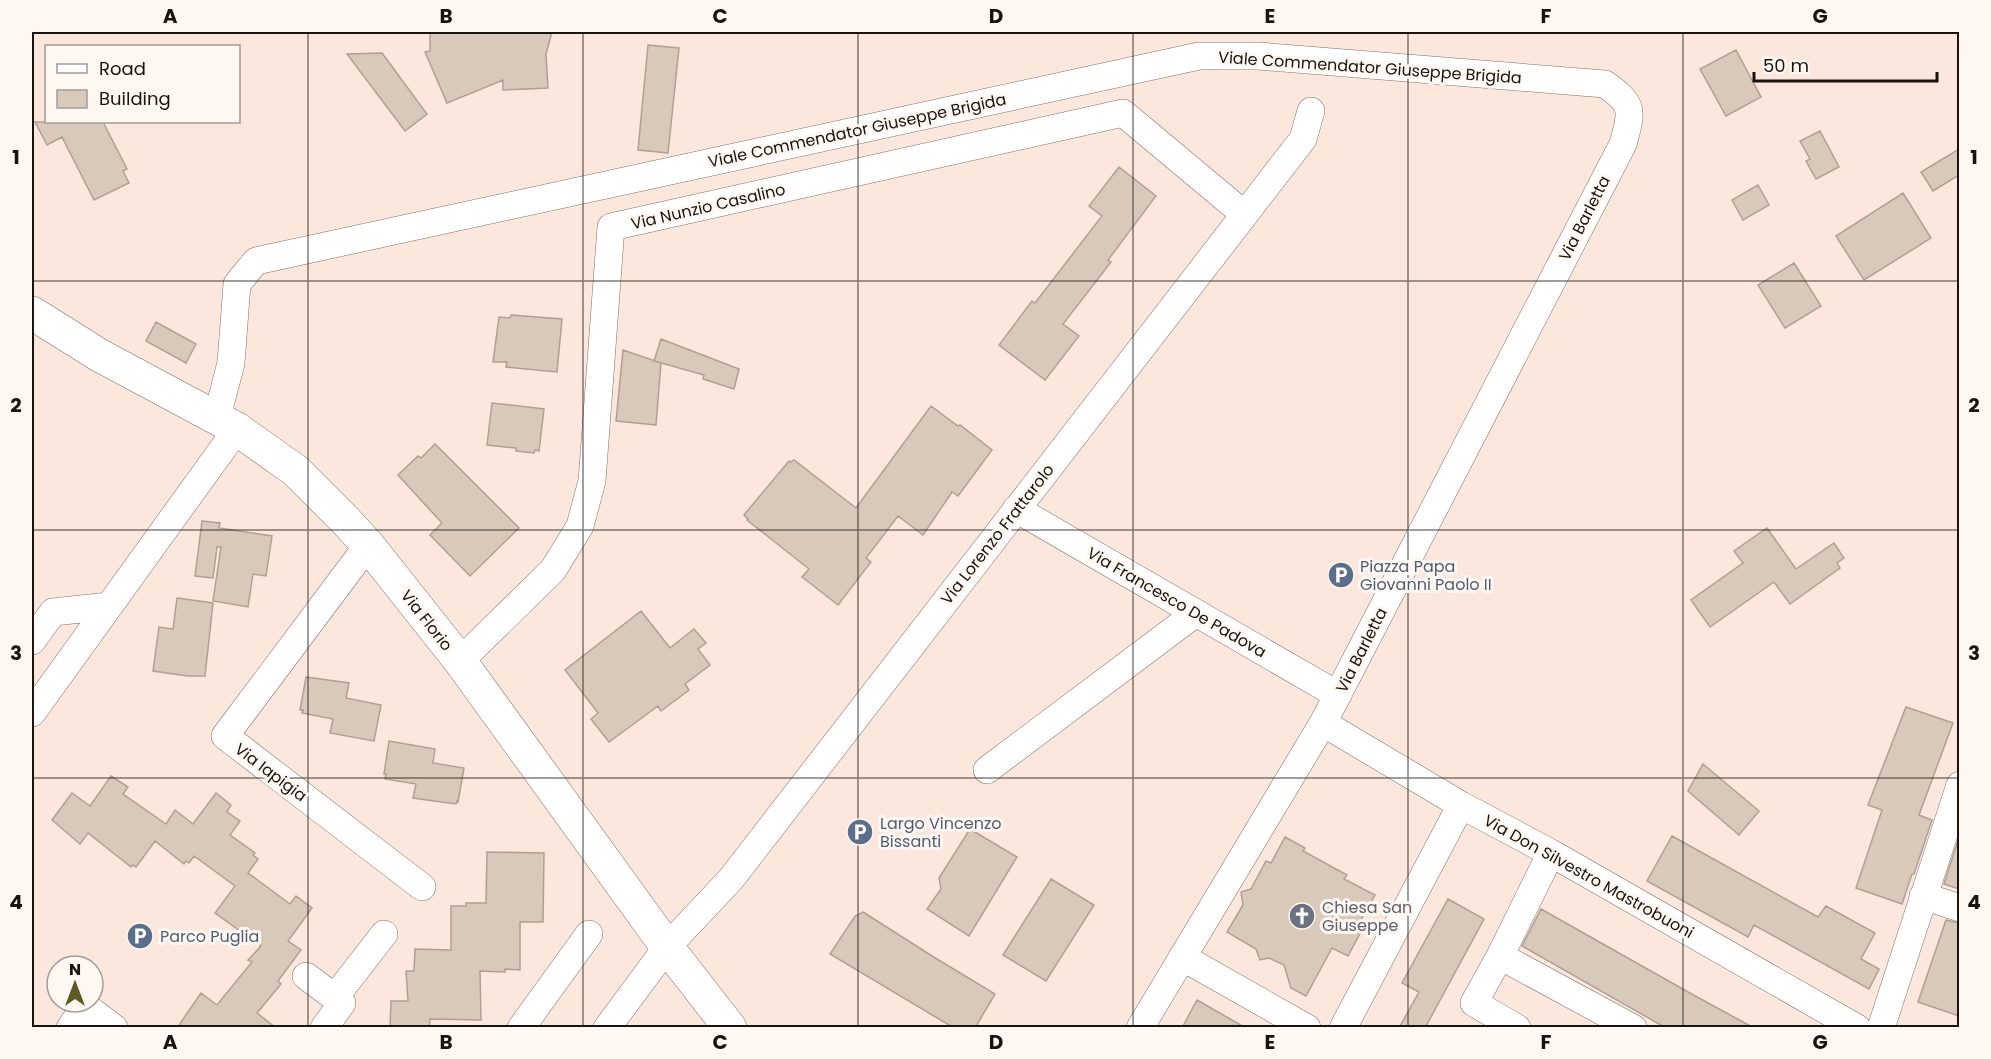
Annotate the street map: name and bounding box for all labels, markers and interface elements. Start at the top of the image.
text: A [163,2,178,30]
text: B [439,2,453,30]
text: C [712,2,728,30]
text: D [989,2,1003,30]
text: E [1265,2,1275,30]
text: F [1541,2,1552,30]
text: G [1812,2,1828,30]
legend [45,45,240,123]
street label: Viale Commendator Giuseppe Brigida [1217,45,1522,90]
scale bar [1754,45,1937,83]
text: 50 m [1763,53,1809,78]
text: Road [99,56,146,81]
text: Building [99,86,171,111]
street label: Viale Commendator Giuseppe Brigida [706,88,1008,173]
text: 1 [12,143,20,171]
text: 1 [1970,143,1978,171]
street label: Via Barletta [1553,172,1616,265]
street label: Via Nunzio Casalino [629,178,788,235]
text: 2 [10,391,22,419]
text: 2 [1968,391,1980,419]
street label: Via Lorenzo Frattarolo [935,459,1060,609]
street label: Via Francesco De Padova [1083,542,1271,663]
place label: Piazza Papa Giovanni Paolo II [1360,555,1492,596]
parking icon: Piazza Papa Giovanni Paolo II [1326,560,1356,590]
street label: Via Florio [395,585,458,656]
street label: Via Barletta [1330,604,1393,697]
text: 3 [10,639,22,667]
text: 3 [1968,639,1980,667]
street label: Via Iapigia [230,738,312,807]
street label: Via Don Silvestro Mastrobuoni [1479,809,1698,944]
place label: Largo Vincenzo Bissanti [880,812,1001,853]
parking icon: Largo Vincenzo Bissanti [845,817,875,847]
text: 4 [9,888,23,916]
text: 4 [1967,888,1981,916]
place label: Chiesa San Giuseppe [1322,896,1412,937]
church icon: Chiesa San Giuseppe [1287,901,1317,931]
parking icon: Parco Puglia [125,921,155,951]
place label: Parco Puglia [160,925,259,948]
north arrow [45,954,105,1014]
text: N [69,958,81,981]
text: A [163,1028,178,1056]
text: B [439,1028,453,1056]
text: C [712,1028,728,1056]
text: D [989,1028,1003,1056]
text: E [1265,1028,1275,1056]
text: F [1541,1028,1552,1056]
text: G [1812,1028,1828,1056]

